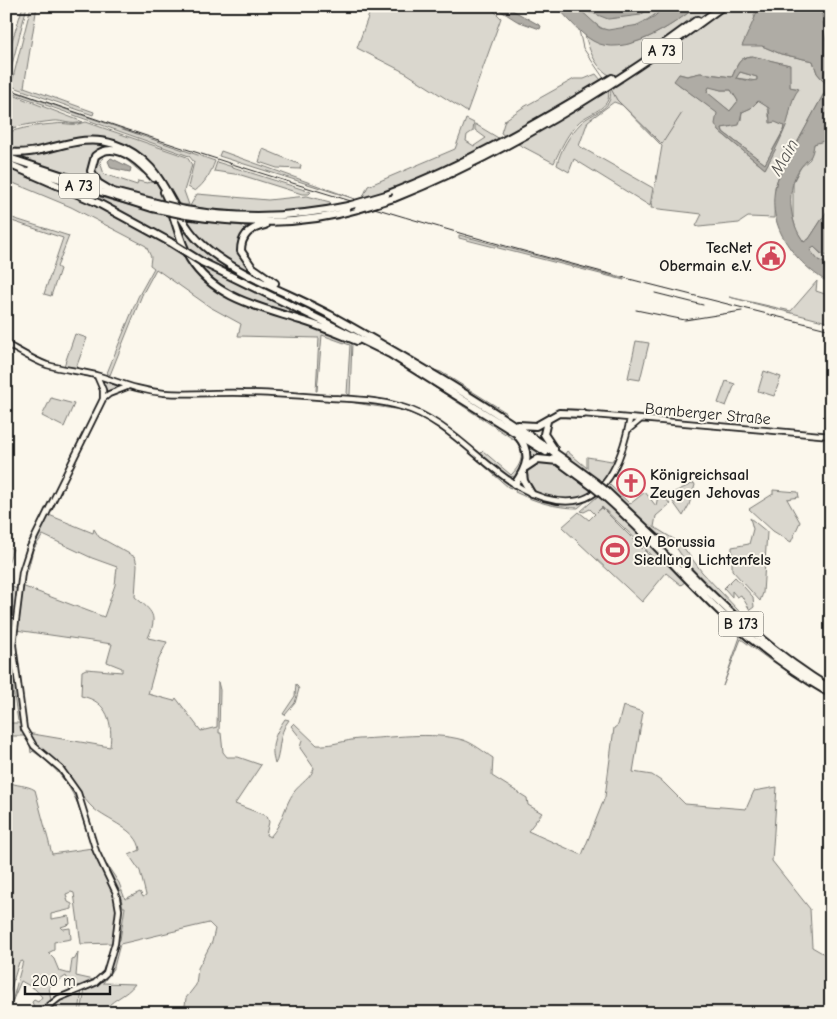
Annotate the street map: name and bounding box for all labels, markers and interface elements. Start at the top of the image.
road number: A 73 [642,38,682,64]
water label: Main [765,135,803,180]
road number: A 73 [59,174,99,198]
place label: TecNet Obermain e.V. [659,239,753,275]
public building icon: TecNet Obermain e.V. [756,241,786,271]
street label: Bamberger Straße [644,400,772,428]
place label: Königreichsaal Zeugen Jehovas [650,466,760,502]
church icon: Königreichsaal Zeugen Jehovas [616,468,646,498]
place label: SV Borussia Siedlung Lichtenfels [634,533,771,569]
sports icon: SV Borussia Siedlung Lichtenfels [600,535,630,565]
road number: B 173 [718,612,764,636]
scale bar [25,964,110,996]
text: 200 m [32,972,76,990]

